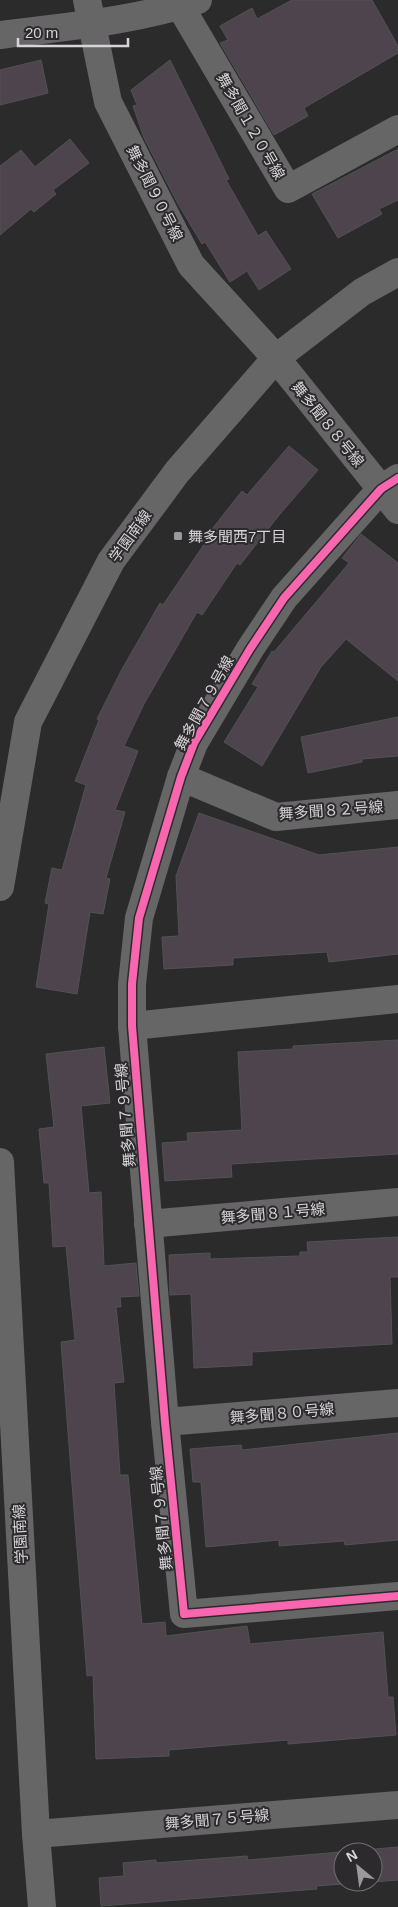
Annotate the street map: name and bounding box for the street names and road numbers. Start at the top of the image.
street label: 舞多聞１２０号線 [214,70,288,182]
street label: 舞多聞９０号線 [124,142,186,244]
street label: 舞多聞８８号線 [288,378,368,470]
street label: 学園南線 [105,507,155,565]
street label: 舞多聞７９号線 [171,653,237,753]
street label: 舞多聞８２号線 [278,798,384,822]
street label: 舞多聞７９号線 [112,1062,138,1168]
street label: 舞多聞８１号線 [220,1200,326,1226]
street label: 舞多聞８０号線 [229,1400,335,1426]
street label: 舞多聞７９号線 [147,1465,175,1571]
street label: 学園南線 [10,1504,30,1564]
street label: 舞多聞７５号線 [164,1806,270,1832]

